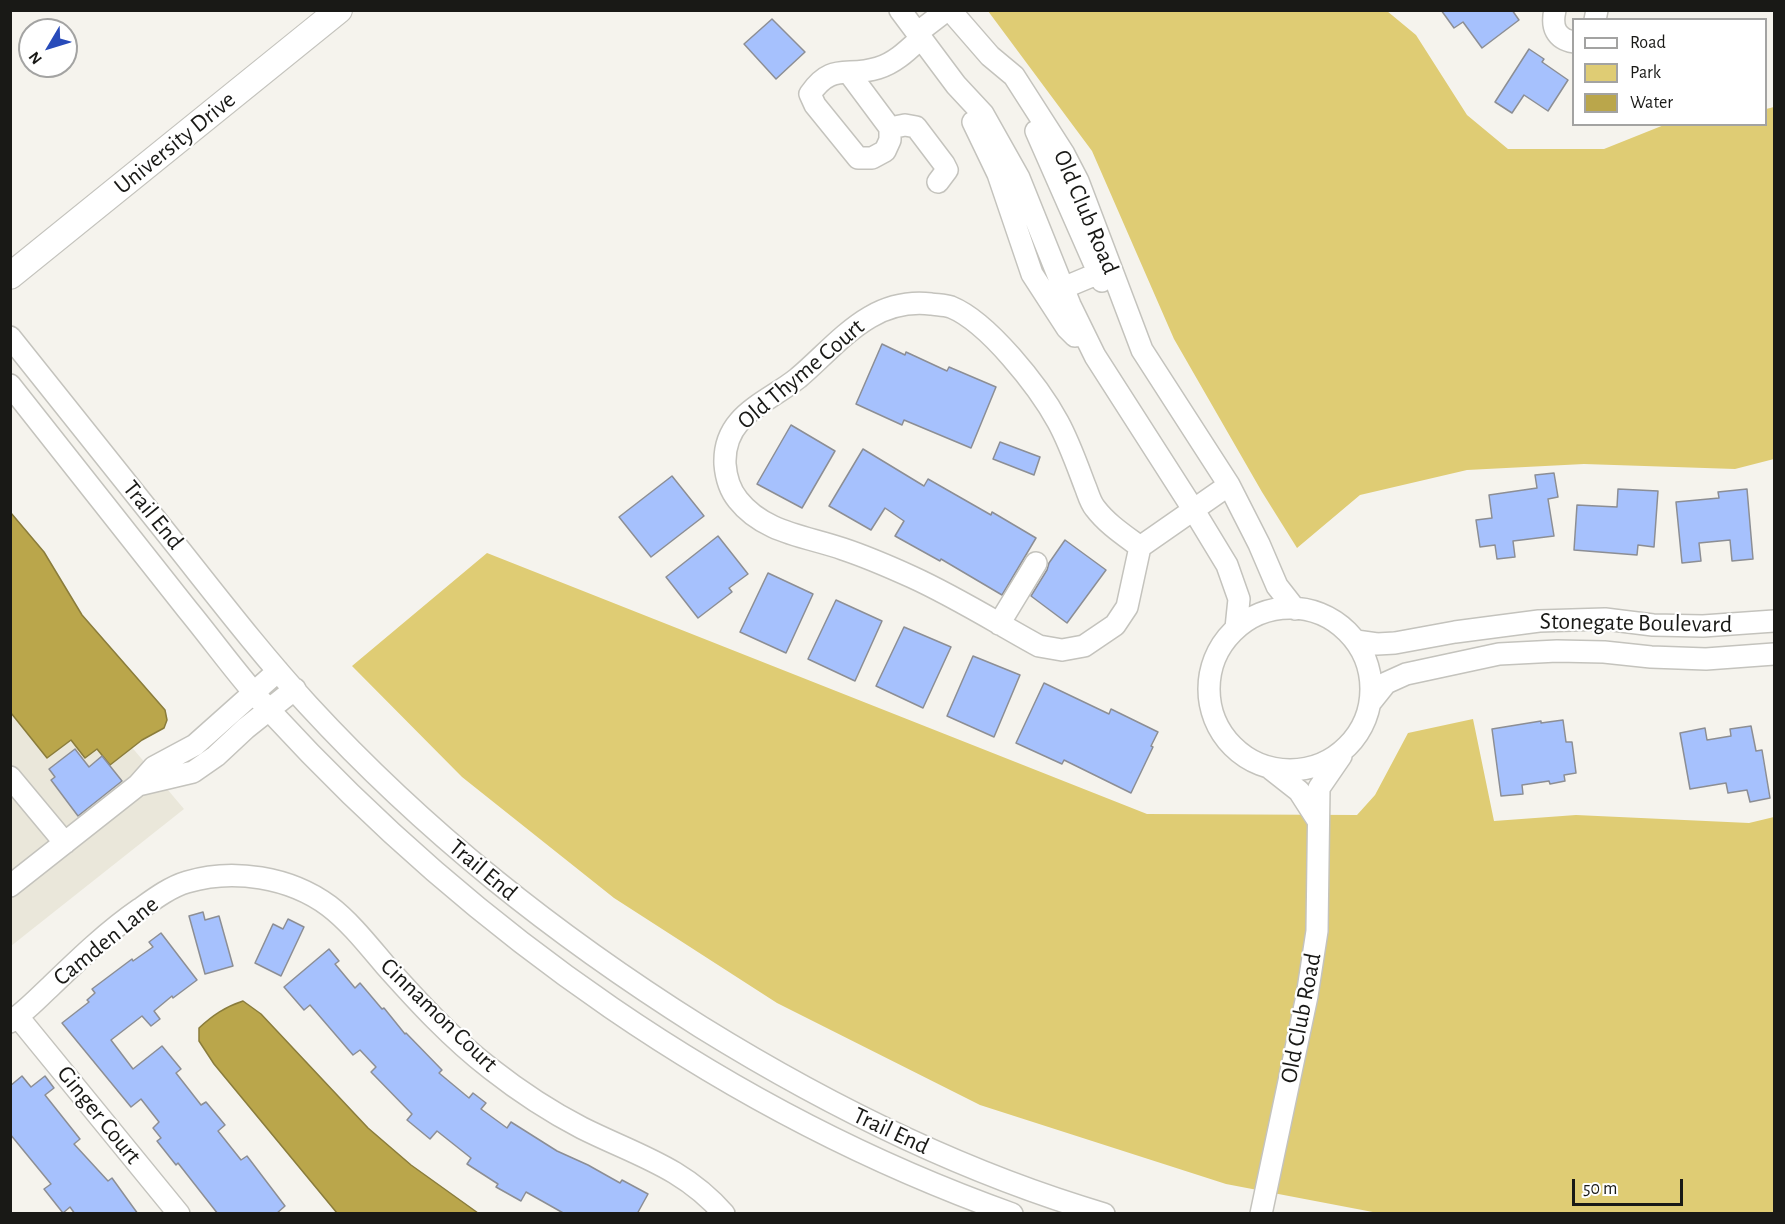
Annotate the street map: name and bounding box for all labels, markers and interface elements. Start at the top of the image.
north arrow [18,18,78,78]
legend [1572,18,1767,126]
text: Road [1630,34,1666,52]
text: N [26,49,45,67]
text: Park [1630,64,1661,82]
street label: University Drive [109,85,241,201]
text: Water [1630,94,1673,112]
street label: Old Club Road [1047,146,1125,278]
street label: Old Thyme Court [732,313,870,435]
street label: Trail End [116,475,190,555]
street label: Stonegate Boulevard [1539,607,1733,639]
street label: Trail End [443,833,523,907]
street label: Camden Lane [48,890,164,992]
street label: Old Club Road [1274,950,1328,1086]
street label: Cinnamon Court [374,952,504,1078]
street label: Ginger Court [51,1060,147,1170]
street label: Trail End [848,1101,934,1161]
scale bar [1575,1167,1686,1205]
text: 50 m [1583,1180,1617,1198]

